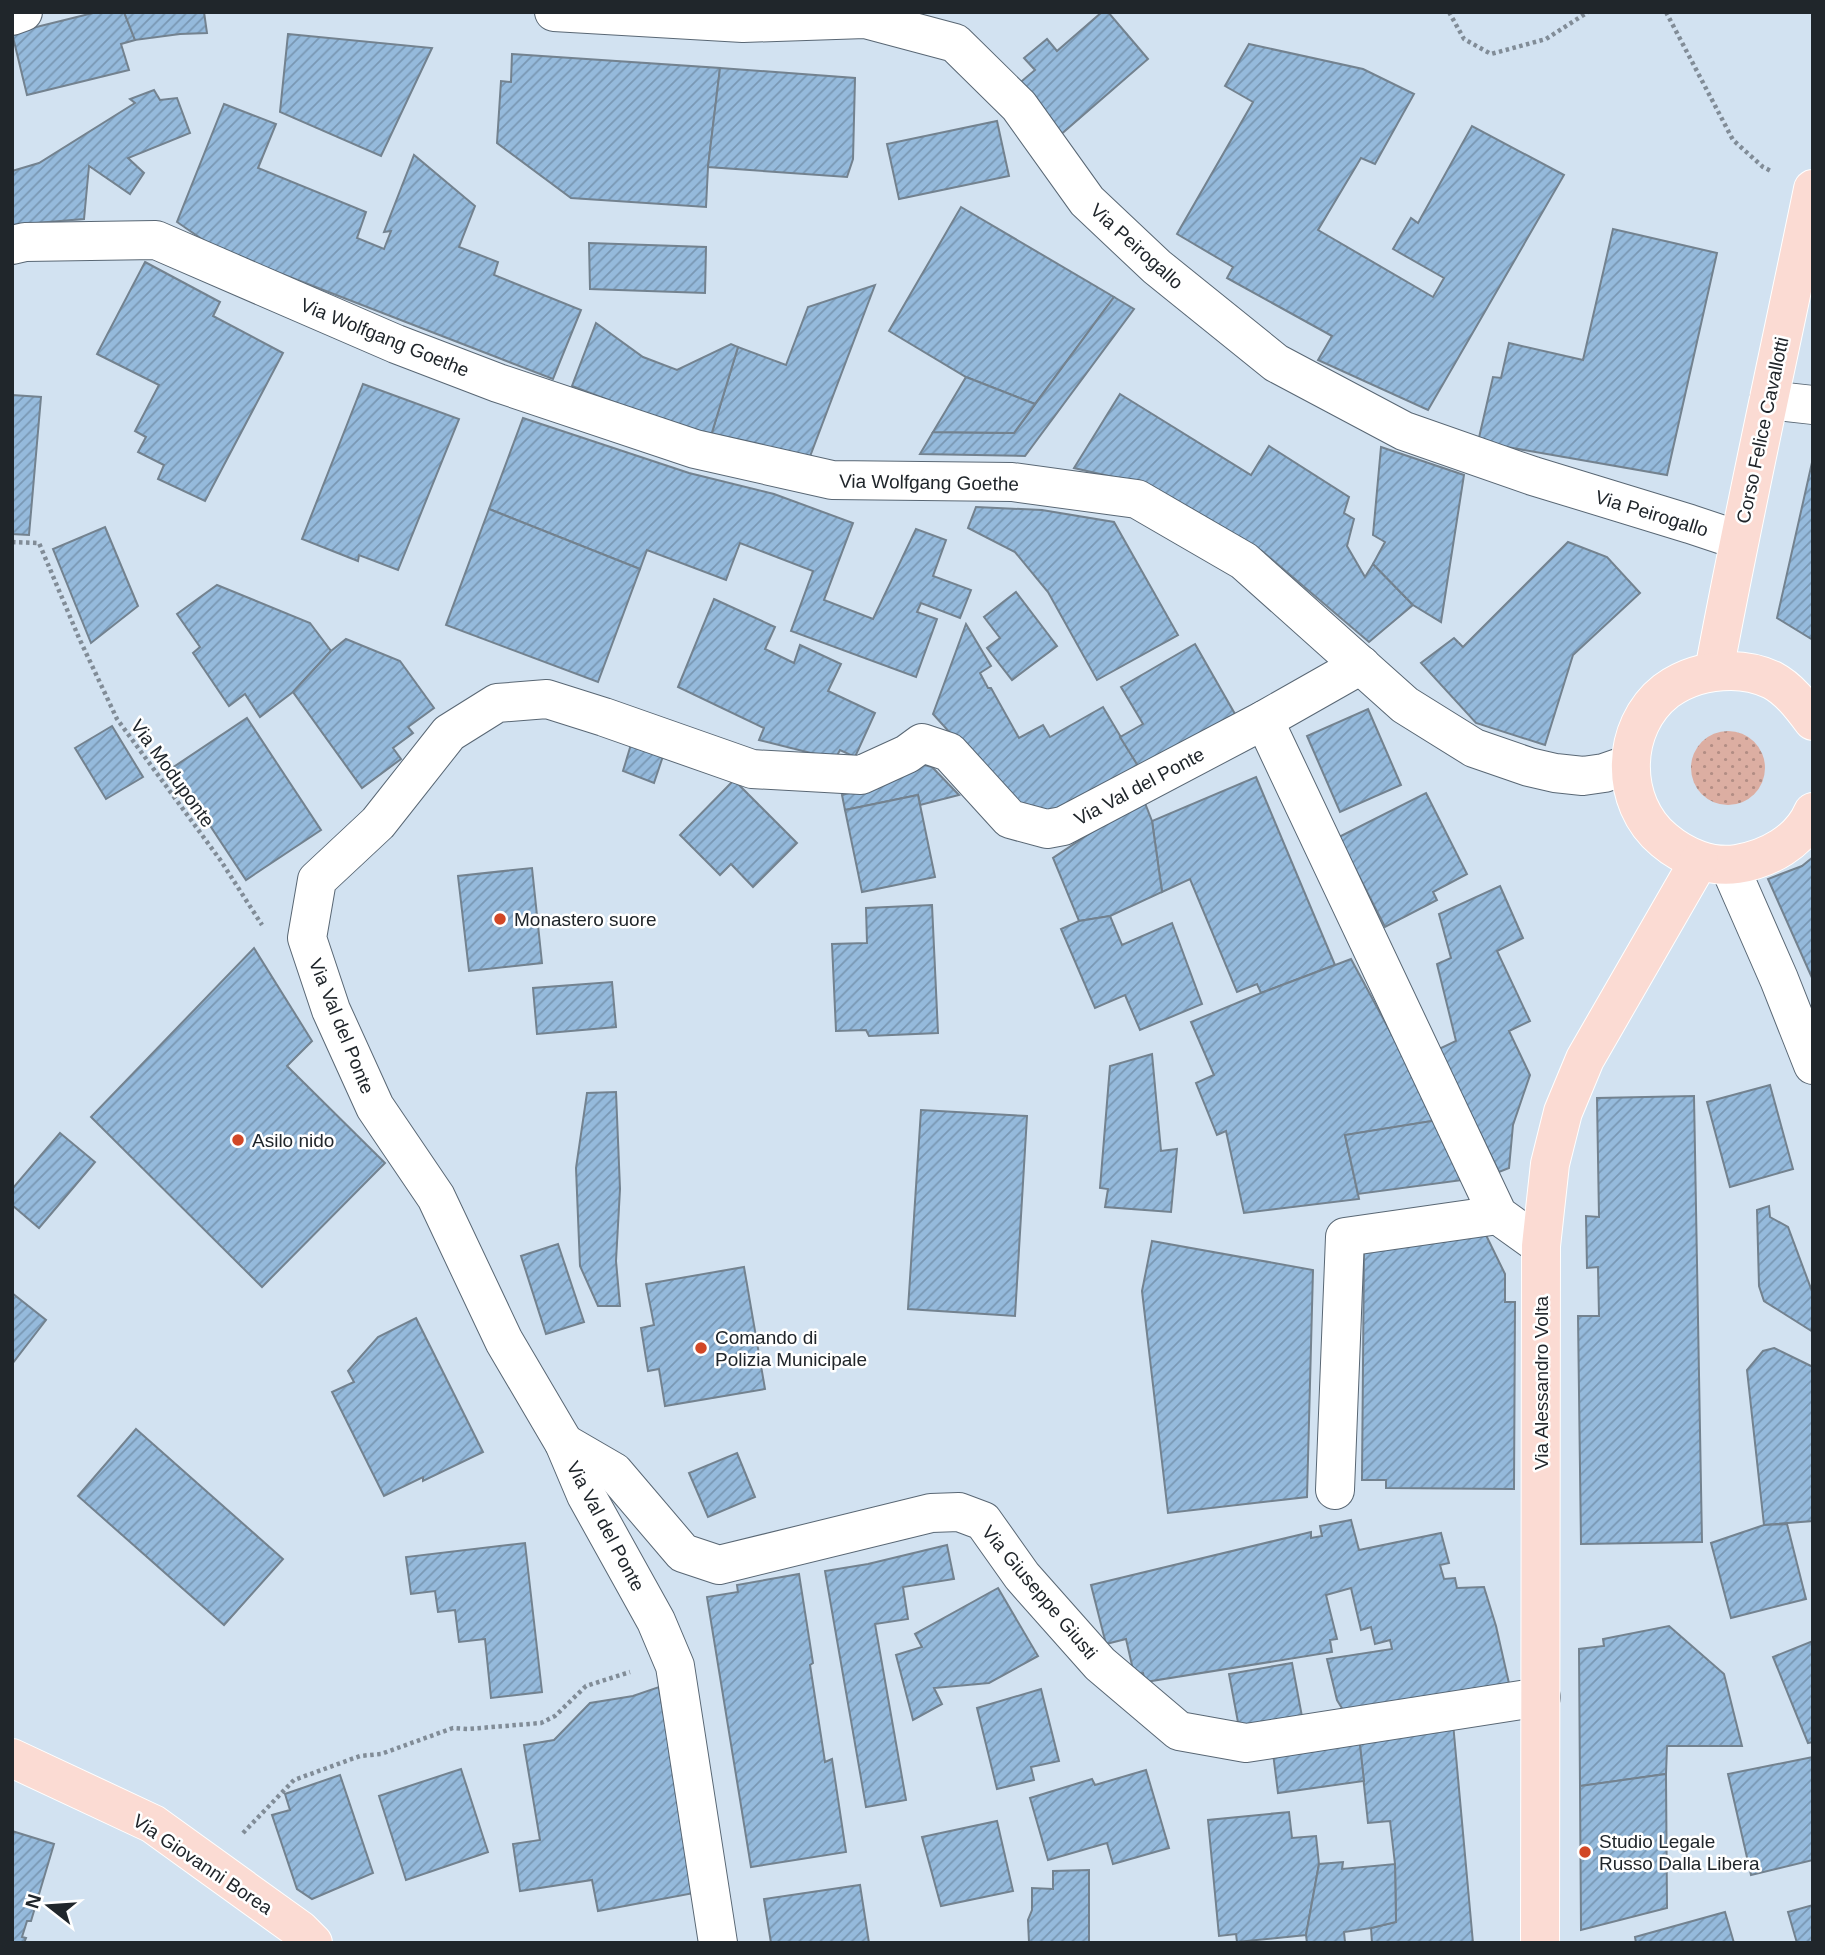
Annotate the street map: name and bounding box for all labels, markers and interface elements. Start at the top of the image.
street label: Via Peirogallo [1086,199,1187,293]
street label: Via Wolfgang Goethe [297,294,472,381]
street label: Corso Felice Cavallotti [1732,335,1793,525]
street label: Via Wolfgang Goethe [839,470,1019,495]
street label: Via Peirogallo [1593,486,1711,541]
street label: Via Moduponte [127,716,219,831]
street label: Via Val del Ponte [1071,743,1208,830]
place label: Monastero suore [514,909,657,930]
marker: Monastero suore [492,911,508,927]
street label: Via Val del Ponte [305,955,378,1097]
place label: Asilo nido [252,1130,334,1151]
marker: Asilo nido [230,1132,246,1148]
street label: Via Alessandro Volta [1531,1296,1552,1470]
place label: Comando di Polizia Municipale [715,1327,867,1370]
marker: Comando di Polizia Municipale [693,1340,709,1356]
street label: Via Val del Ponte [562,1458,649,1595]
street label: Via Giuseppe Giusti [978,1521,1102,1663]
street label: Via Giovanni Borea [129,1810,277,1919]
place label: Studio Legale Russo Dalla Libera [1599,1831,1760,1874]
marker: Studio Legale Russo Dalla Libera [1577,1844,1593,1860]
north arrow [14,1871,84,1941]
text: N [21,1892,45,1911]

